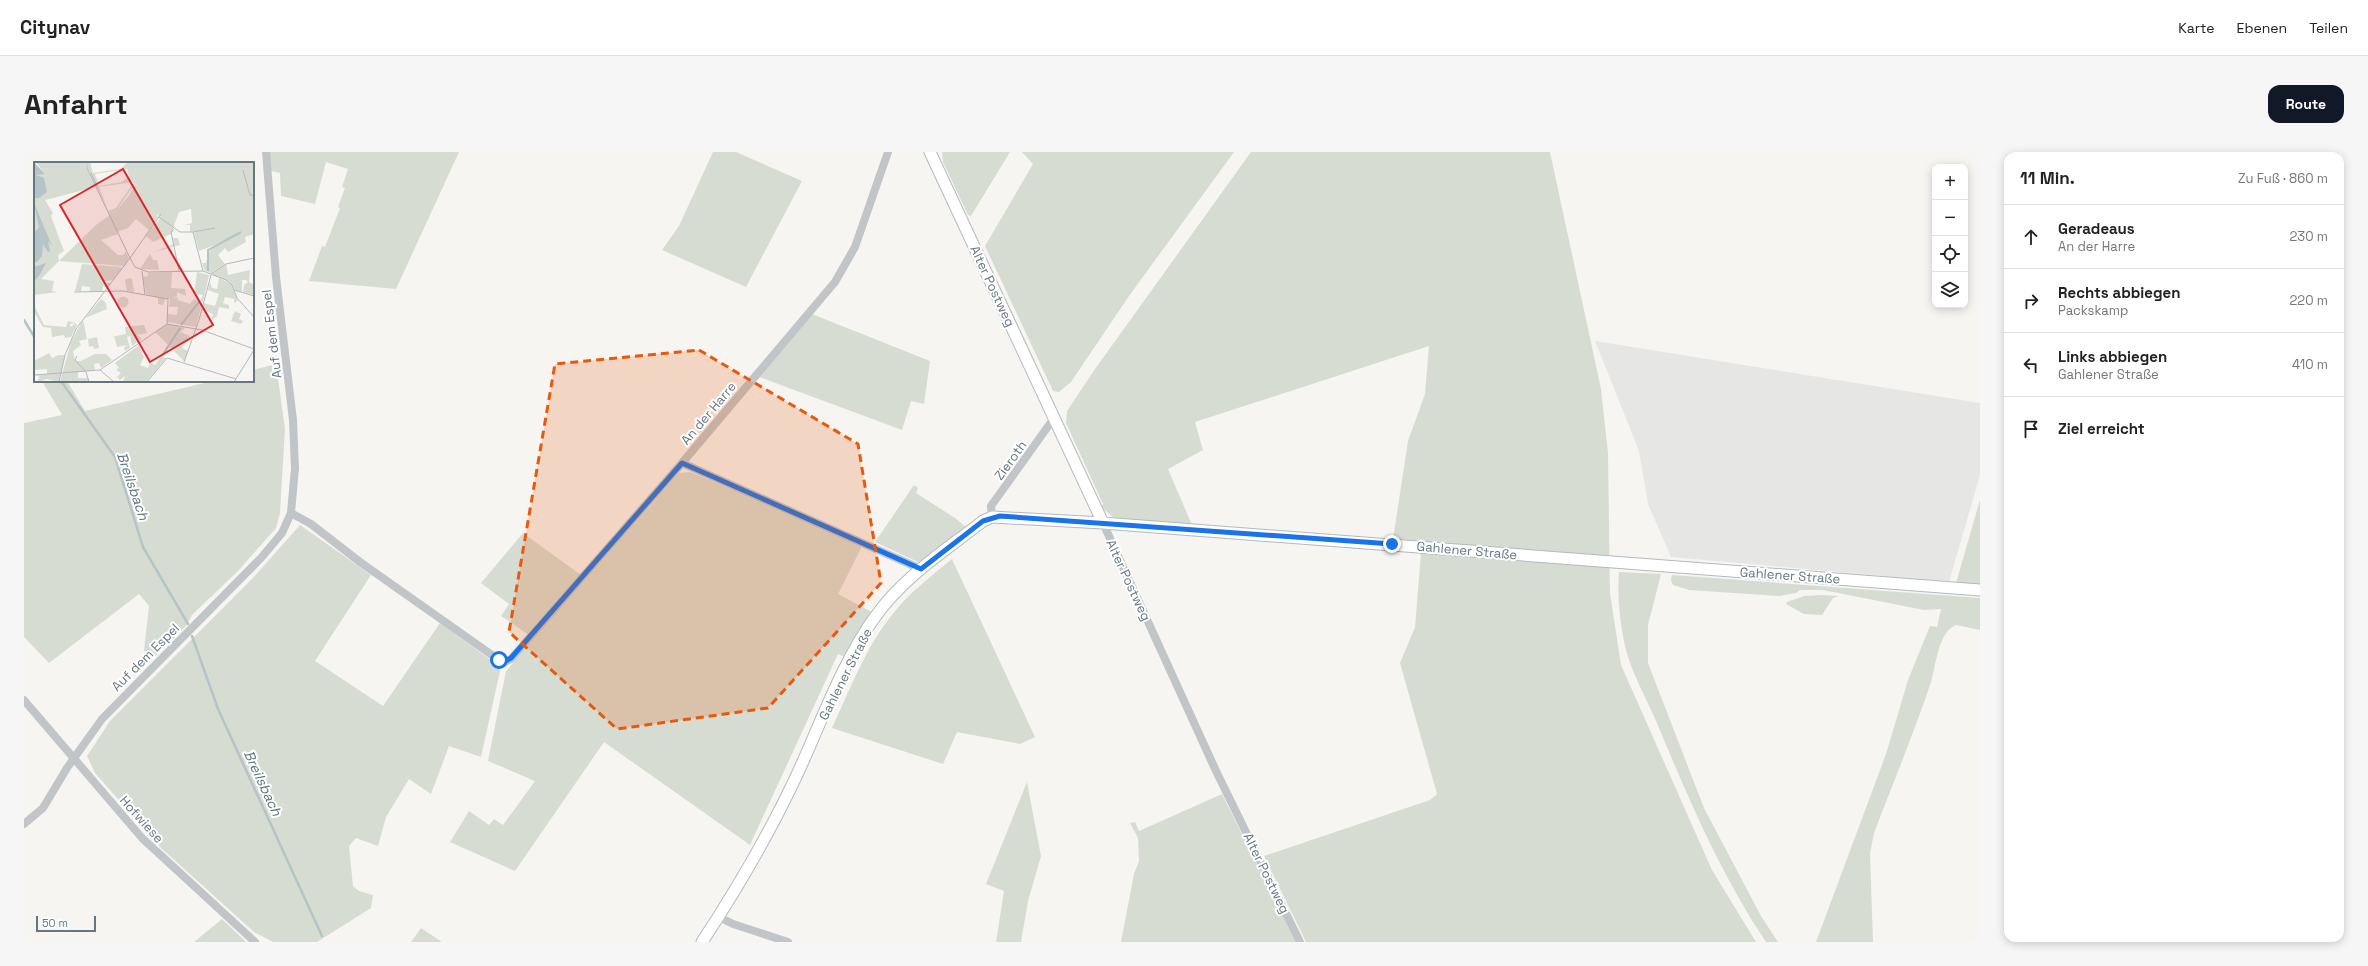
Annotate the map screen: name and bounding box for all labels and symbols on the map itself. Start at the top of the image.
inset map [34,162,254,382]
street label: Alter Postweg [966,243,1019,330]
street label: Auf dem Espel [258,289,285,379]
street label: An der Harre [677,378,740,448]
street label: Zieroth [990,437,1030,483]
water label: Breilsbach [113,450,153,523]
route end [1383,535,1401,553]
street label: Alter Postweg [1102,537,1155,624]
street label: Gahlener Straße [1416,538,1518,563]
street label: Gahlener Straße [1739,564,1841,587]
street label: Auf dem Espel [108,620,183,695]
street label: Gahlener Straße [815,625,876,723]
route start [490,651,508,669]
water label: Breilsbach [240,747,286,819]
street label: Hofwiese [116,792,167,847]
street label: Alter Postweg [1240,830,1293,916]
scale bar [36,914,96,933]

